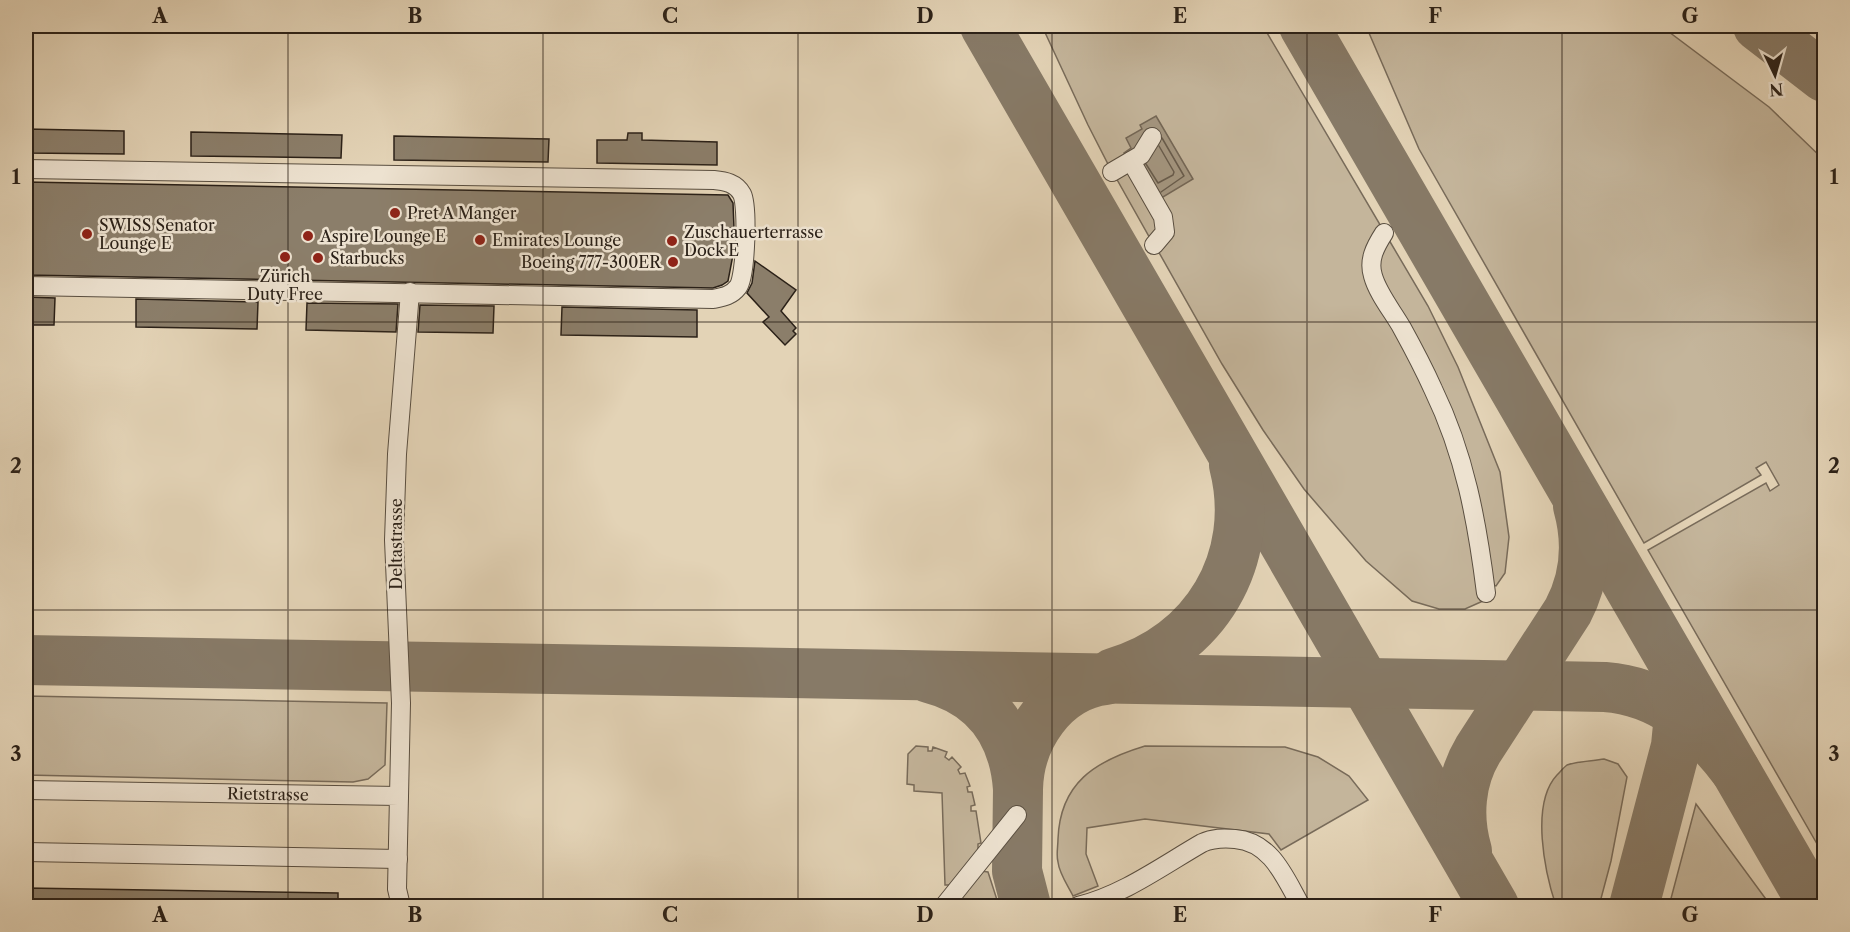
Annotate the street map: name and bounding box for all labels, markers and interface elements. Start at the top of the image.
text: A [151,4,168,28]
text: B [408,4,423,28]
text: C [662,4,678,28]
text: D [916,4,934,28]
text: E [1173,4,1187,28]
text: F [1428,4,1442,28]
text: G [1682,4,1699,28]
north arrow [1745,45,1805,105]
text: N [1768,79,1784,101]
text: 1 [12,165,21,189]
text: 1 [1830,165,1839,189]
place label: Pret A Manger [407,203,517,223]
marker: Pret A Manger [388,206,402,220]
place label: SWISS Senator Lounge E [99,215,215,253]
place label: Zuschauerterrasse Dock E [684,222,823,260]
place label: Aspire Lounge E [319,226,446,246]
marker: SWISS Senator Lounge E [80,227,94,241]
marker: Aspire Lounge E [301,229,315,243]
place label: Emirates Lounge [492,230,621,250]
marker: Emirates Lounge [473,233,487,247]
marker: Zuschauerterrasse Dock E [665,234,679,248]
place label: Starbucks [330,248,405,268]
marker: Zürich Duty Free [278,250,292,264]
marker: Starbucks [311,251,325,265]
place label: Boeing 777-300ER [521,252,662,272]
marker: Boeing 777-300ER [666,255,680,269]
place label: Zürich Duty Free [247,266,323,304]
text: 2 [10,454,22,478]
text: 2 [1828,454,1840,478]
street label: Deltastrasse [386,498,406,590]
text: 3 [10,742,22,766]
text: 3 [1828,742,1840,766]
street label: Rietstrasse [227,783,309,805]
text: A [151,903,168,927]
text: B [408,903,423,927]
text: C [662,903,678,927]
text: D [916,903,934,927]
text: E [1173,903,1187,927]
text: F [1428,903,1442,927]
text: G [1682,903,1699,927]

